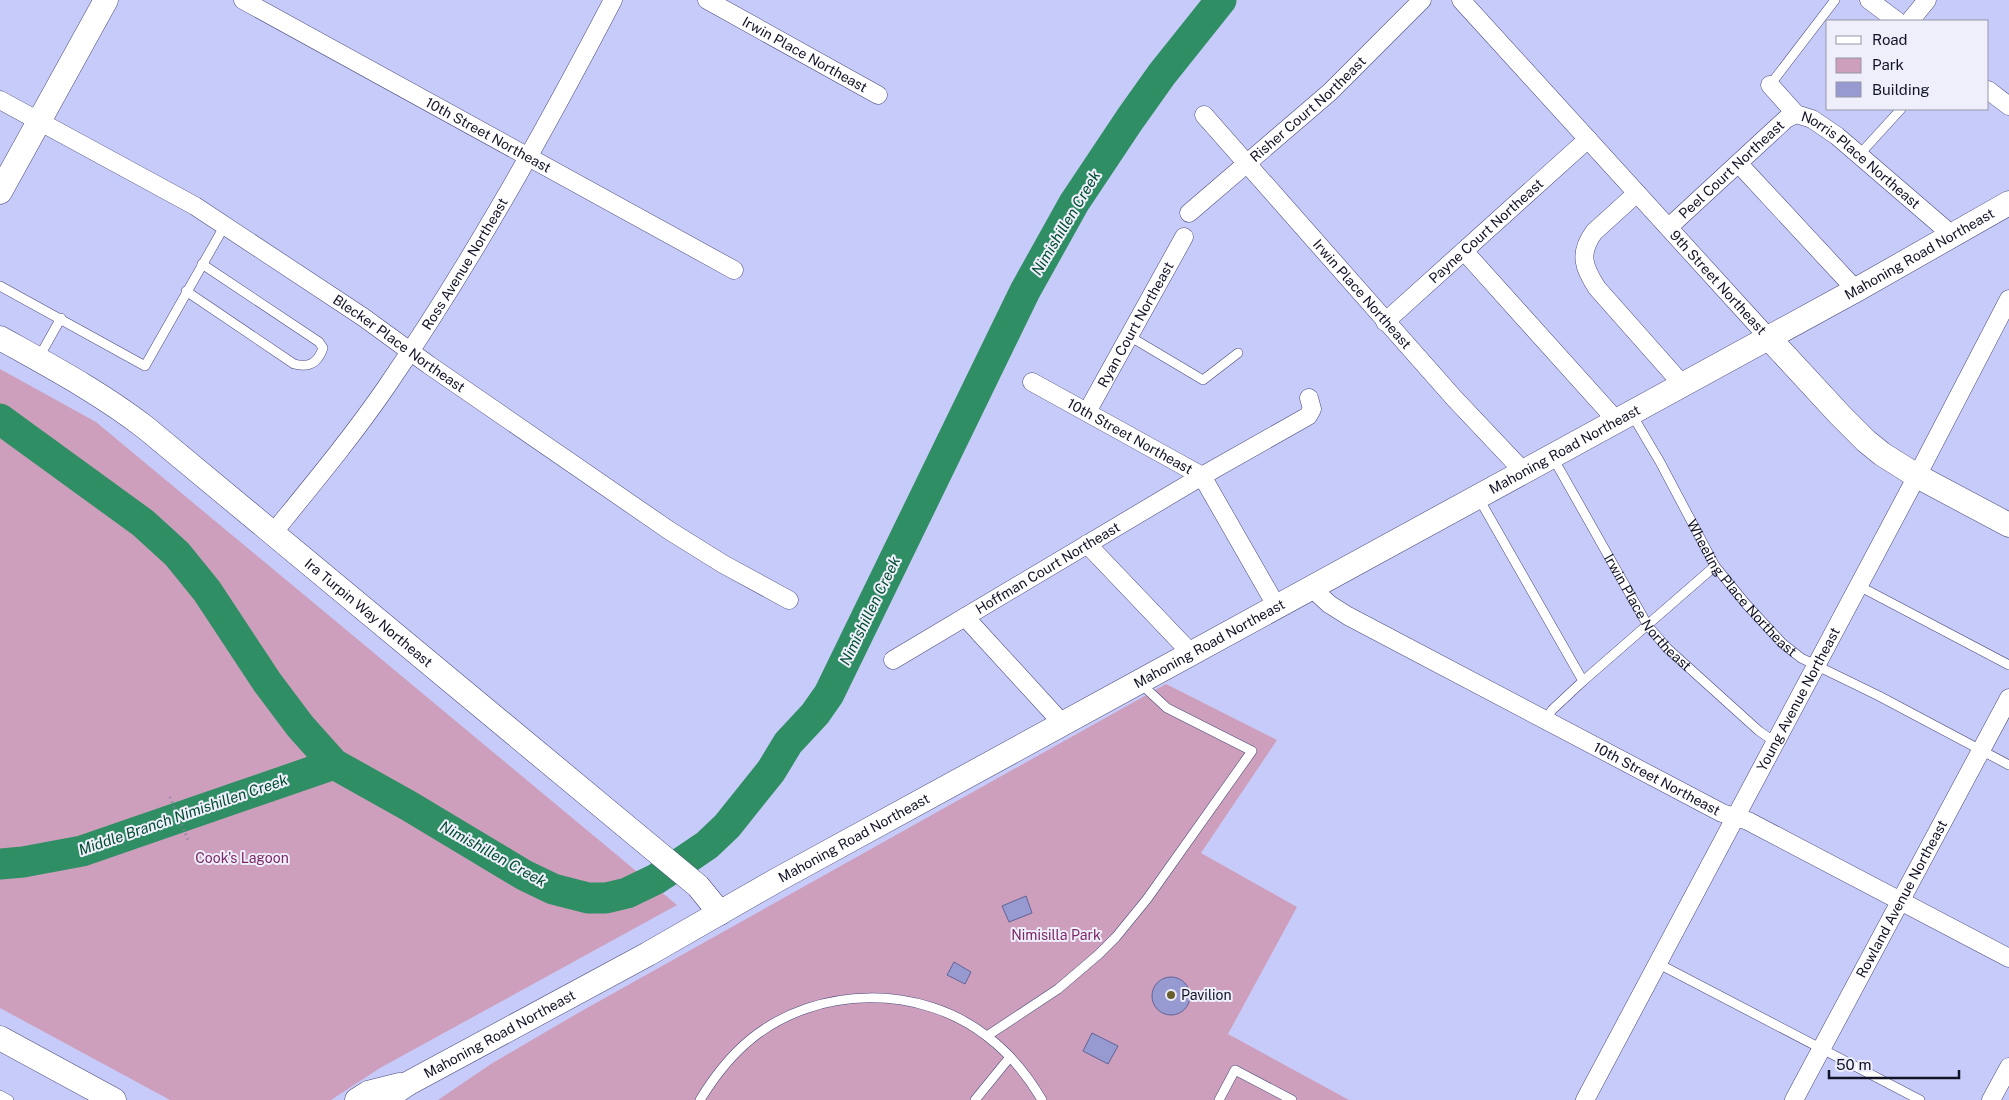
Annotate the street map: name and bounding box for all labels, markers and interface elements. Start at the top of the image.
street label: Irwin Place Northeast [740,13,870,95]
legend [1826,20,1989,110]
text: Road [1872,31,1908,48]
street label: Risher Court Northeast [1247,53,1369,165]
text: Park [1872,56,1904,73]
text: Building [1872,81,1930,98]
street label: 10th Street Northeast [423,94,554,176]
street label: Norris Place Northeast [1799,108,1923,212]
street label: Peel Court Northeast [1676,117,1787,222]
water label: Nimishillen Creek [1028,167,1104,278]
street label: Payne Court Northeast [1426,175,1546,286]
street label: Ross Avenue Northeast [419,195,511,333]
street label: Mahoning Road Northeast [1842,205,1997,303]
street label: 9th Street Northeast [1667,227,1770,338]
street label: Irwin Place Northeast [1310,236,1415,352]
street label: Ryan Court Northeast [1094,259,1177,390]
street label: Blecker Place Northeast [330,291,468,395]
street label: 10th Street Northeast [1065,395,1195,477]
street label: Mahoning Road Northeast [1486,402,1643,497]
street label: Wheeling Place Northeast [1684,517,1800,659]
street label: Hoffman Court Northeast [973,519,1123,617]
street label: Irwin Place Northeast [1601,551,1695,674]
water label: Nimishillen Creek [836,553,904,668]
street label: Ira Turpin Way Northeast [302,555,436,670]
street label: Mahoning Road Northeast [1131,596,1287,691]
street label: Young Avenue Northeast [1753,625,1843,774]
street label: 10th Street Northeast [1591,739,1723,819]
water label: Middle Branch Nimishillen Creek [76,770,290,858]
street label: Mahoning Road Northeast [776,790,932,886]
water label: Nimishillen Creek [437,817,550,890]
street label: Rowland Avenue Northeast [1853,817,1950,980]
park label: Cook's Lagoon [195,850,289,866]
park label: Nimisilla Park [1011,927,1101,943]
street label: Mahoning Road Northeast [421,987,578,1081]
place label: Pavilion [1181,987,1232,1003]
marker: Pavilion [1165,989,1177,1001]
scale bar [1829,1048,1959,1080]
text: 50 m [1836,1056,1871,1073]

